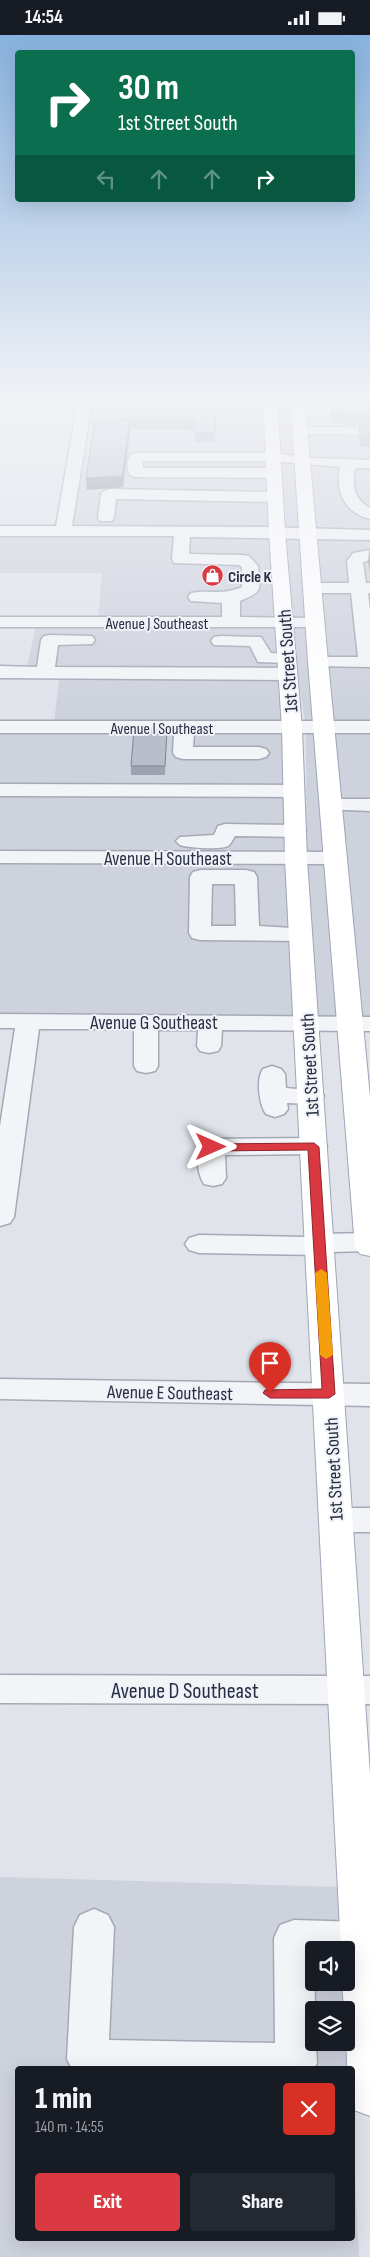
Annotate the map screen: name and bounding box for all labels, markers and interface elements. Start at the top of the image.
text: 14:54 [25,6,63,29]
text: 30 m [118,67,179,110]
icon: right [35,70,100,135]
text: 1st Street South [118,110,238,137]
icon: left [92,165,120,193]
icon: ahead [145,165,173,193]
icon: ahead [198,165,226,193]
icon: right [251,165,279,193]
shop icon: Circle K [200,564,224,588]
place label: Circle K [228,568,272,587]
street label: 1st Street South [273,609,304,713]
street label: Avenue J Southeast [105,615,208,634]
street label: Avenue I Southeast [110,720,213,739]
street label: Avenue H Southeast [103,848,232,871]
street label: Avenue G Southeast [89,1012,218,1035]
street label: 1st Street South [296,1013,325,1117]
position arrow [184,1120,236,1172]
pin [249,1342,291,1393]
icon: arrive [256,1349,284,1377]
street label: Avenue E Southeast [106,1381,233,1406]
street label: 1st Street South [320,1417,349,1521]
street label: Avenue D Southeast [110,1678,259,1705]
map controls [305,1941,355,2051]
button: sound [305,1941,355,1991]
button: layers [305,2001,355,2051]
text: 1 min [35,2081,92,2117]
button: close [283,2083,335,2135]
text: 140 m · 14:55 [35,2118,104,2137]
button: Exit [35,2173,180,2231]
button: Share [190,2173,335,2231]

